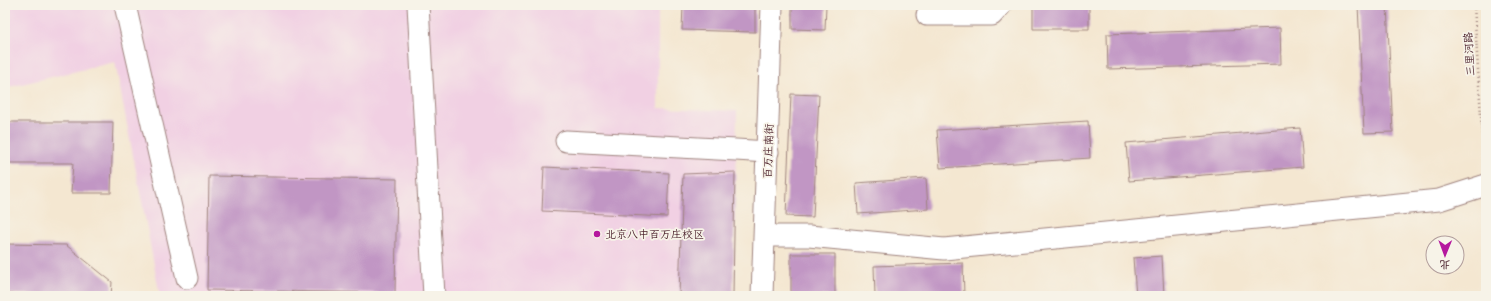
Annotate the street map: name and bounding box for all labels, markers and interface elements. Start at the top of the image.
street label: 三里河路 [1460,32,1478,76]
street label: 百万庄南街 [760,122,776,179]
place label: 北京八中百万庄校区 [605,227,704,241]
marker: 北京八中百万庄校区 [592,229,602,239]
north arrow [1425,235,1465,275]
text: 北 [1439,258,1450,272]

